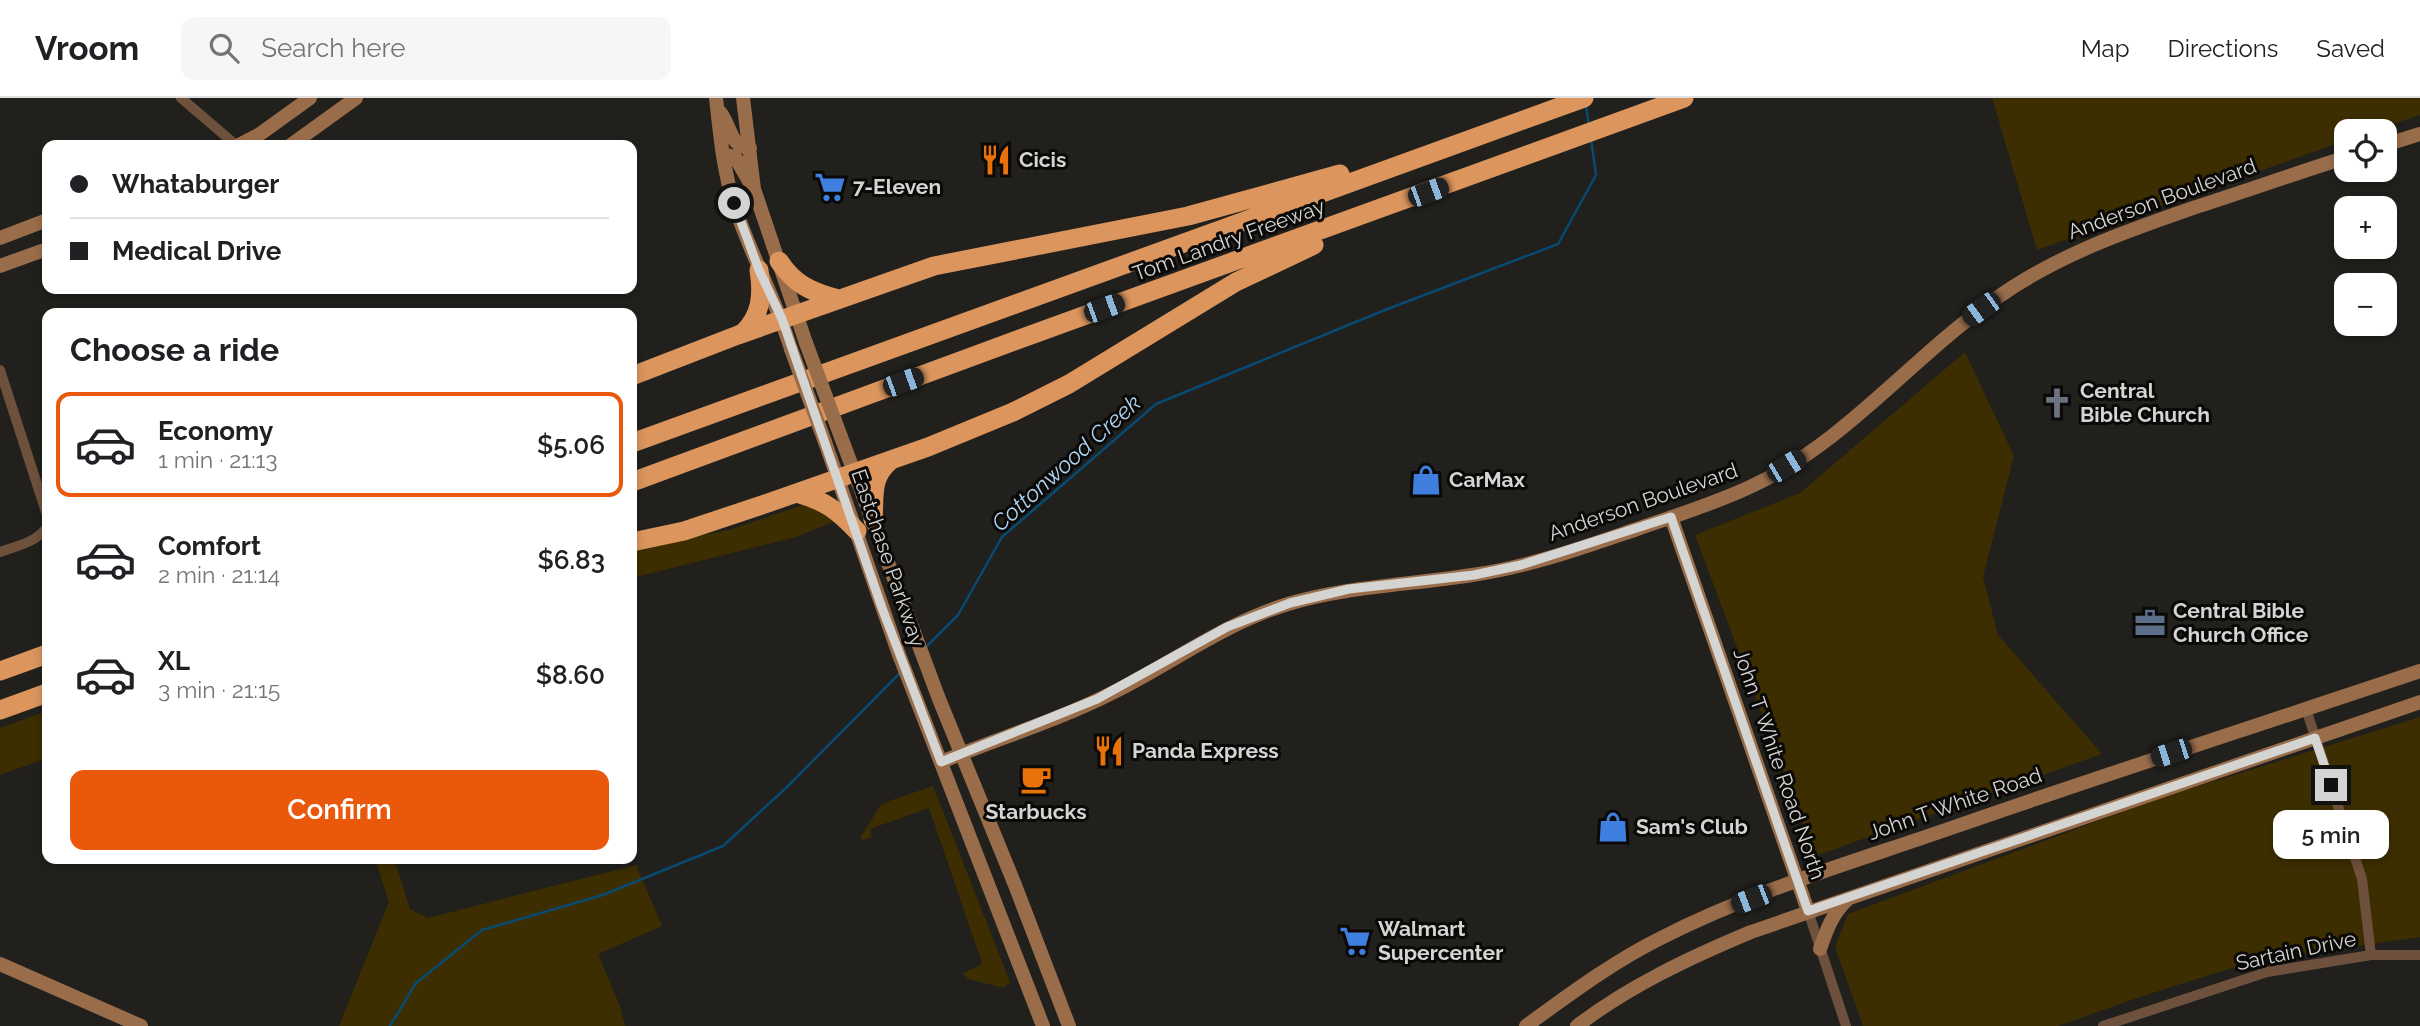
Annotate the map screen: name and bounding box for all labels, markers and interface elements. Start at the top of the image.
search box [181,17,671,80]
text: Vroom [35,29,139,68]
icon: search [205,29,243,67]
text: Search here [261,33,406,63]
text: Map [2081,34,2130,63]
text: Directions [2168,34,2278,63]
text: Saved [2316,34,2385,63]
map controls [2334,119,2397,336]
button: locate [2334,119,2397,182]
restaurant icon: Cicis [979,143,1013,177]
place label: Cicis [1019,147,1066,172]
street label: Anderson Boulevard [2064,153,2259,244]
text: Whataburger [112,169,279,199]
supermarket icon: 7-Eleven [813,170,847,204]
place label: 7-Eleven [853,174,941,199]
car [1405,175,1452,209]
route start [718,187,750,219]
street label: Tom Landry Freeway [1129,193,1328,286]
button: + [2334,196,2397,259]
text: Medical Drive [112,236,281,266]
button: − [2334,273,2397,336]
car [1958,288,2005,330]
car [1081,291,1128,325]
text: Choose a ride [70,331,279,368]
car [880,365,927,399]
place label: Central Bible Church [2080,378,2210,427]
church icon: Central Bible Church [2040,386,2074,420]
water label: Cottonwood Creek [986,389,1146,537]
icon: car [74,413,137,476]
text: Economy [158,416,273,446]
text: $5.06 [537,430,605,460]
text: 1 min · 21:13 [158,446,278,473]
car [1763,446,1810,486]
street label: Anderson Boulevard [1545,457,1741,546]
shop icon: CarMax [1409,463,1443,497]
street label: Eastchase Parkway [846,466,931,650]
place label: CarMax [1449,467,1526,492]
icon: car [74,528,137,591]
text: Comfort [158,531,261,561]
text: $6.83 [537,545,605,575]
text: 2 min · 21:14 [158,561,280,588]
place label: Central Bible Church Office [2173,598,2309,647]
office icon: Central Bible Church Office [2133,606,2167,640]
icon: car [74,643,137,706]
street label: John T White Road North [1728,645,1831,883]
text: XL [158,646,190,676]
text: $8.60 [536,660,605,690]
text: 3 min · 21:15 [158,676,280,703]
restaurant icon: Panda Express [1092,734,1126,768]
car [2148,737,2195,769]
place label: Panda Express [1132,738,1279,763]
cafe icon: Starbucks [1019,762,1053,796]
street label: John T White Road [1865,762,2045,845]
route end [2315,769,2347,801]
button: Confirm [70,770,609,850]
place label: Starbucks [985,799,1087,824]
shop icon: Sam's Club [1596,810,1630,844]
callout: 5 min [2273,810,2389,858]
place label: Sam's Club [1636,814,1748,839]
text: 5 min [2302,821,2360,848]
car [1728,882,1775,916]
place label: Walmart Supercenter [1378,916,1503,965]
supermarket icon: Walmart Supercenter [1338,924,1372,958]
street label: Sartain Drive [2233,926,2358,975]

